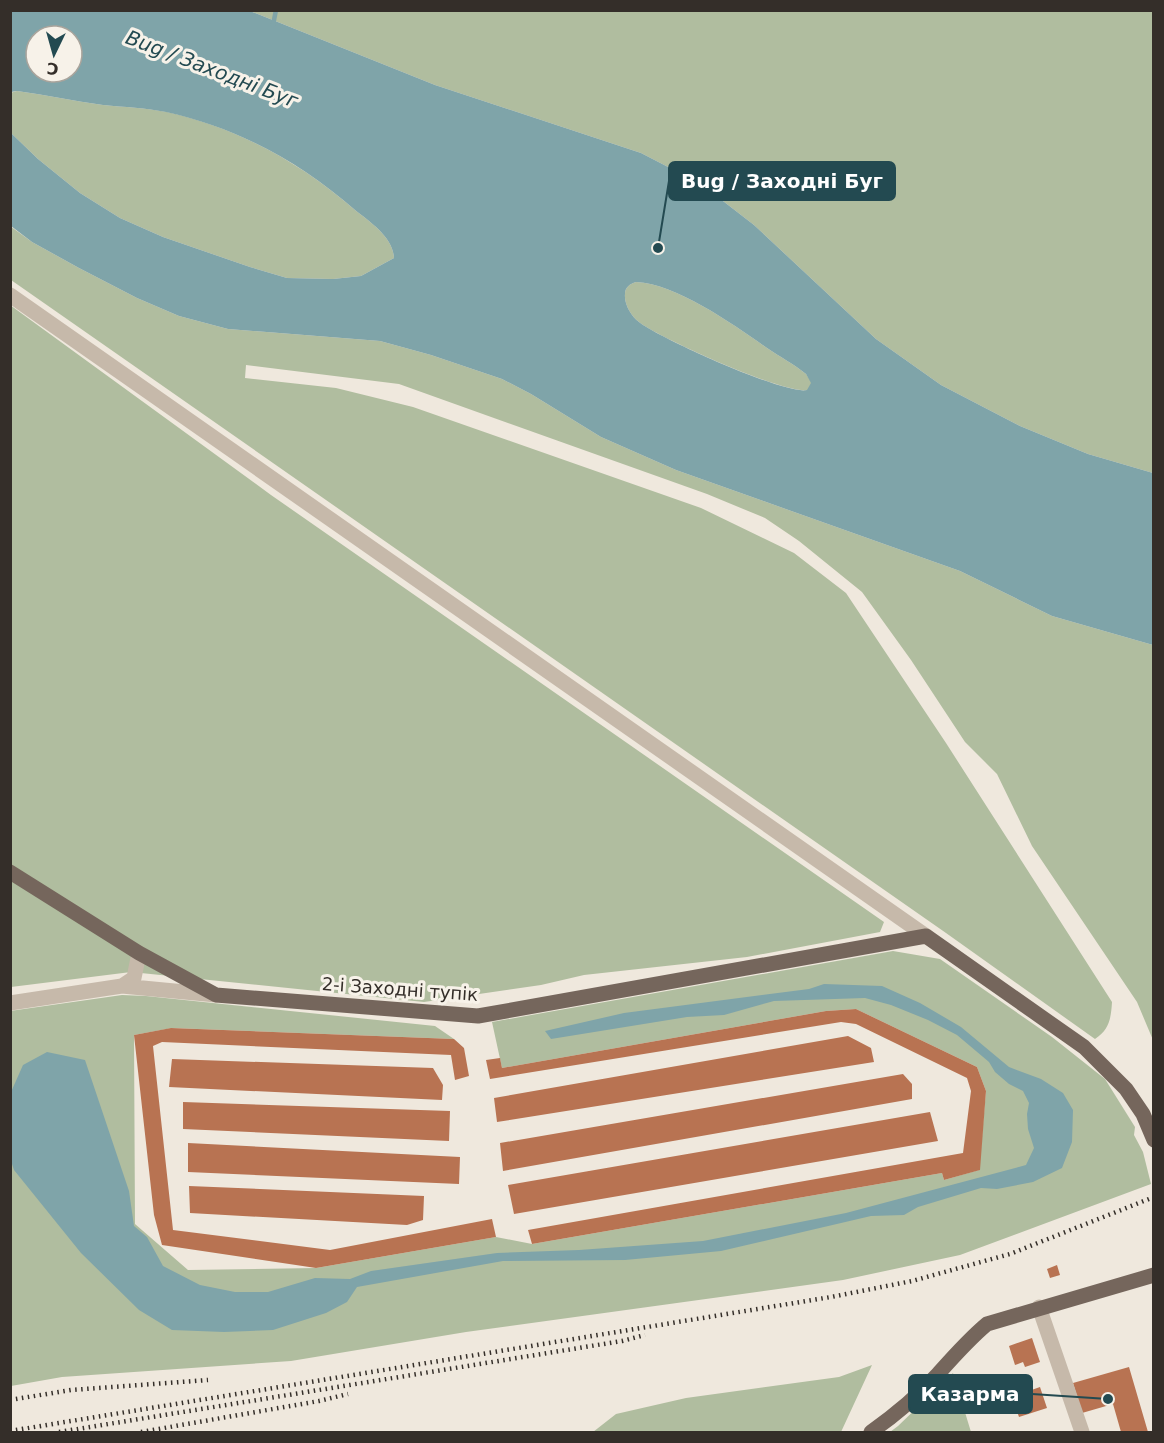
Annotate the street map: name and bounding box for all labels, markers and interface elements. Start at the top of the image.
north arrow [24,24,84,84]
water label: Bug / Заходні Буг [122,25,302,113]
text: С [46,58,59,78]
callout: Bug / Заходні Буг [669,162,895,200]
text: Bug / Заходні Буг [681,169,883,193]
street label: 2-і Заходні тупік [321,973,479,1005]
callout: Казарма [909,1375,1032,1413]
text: Казарма [920,1382,1020,1406]

